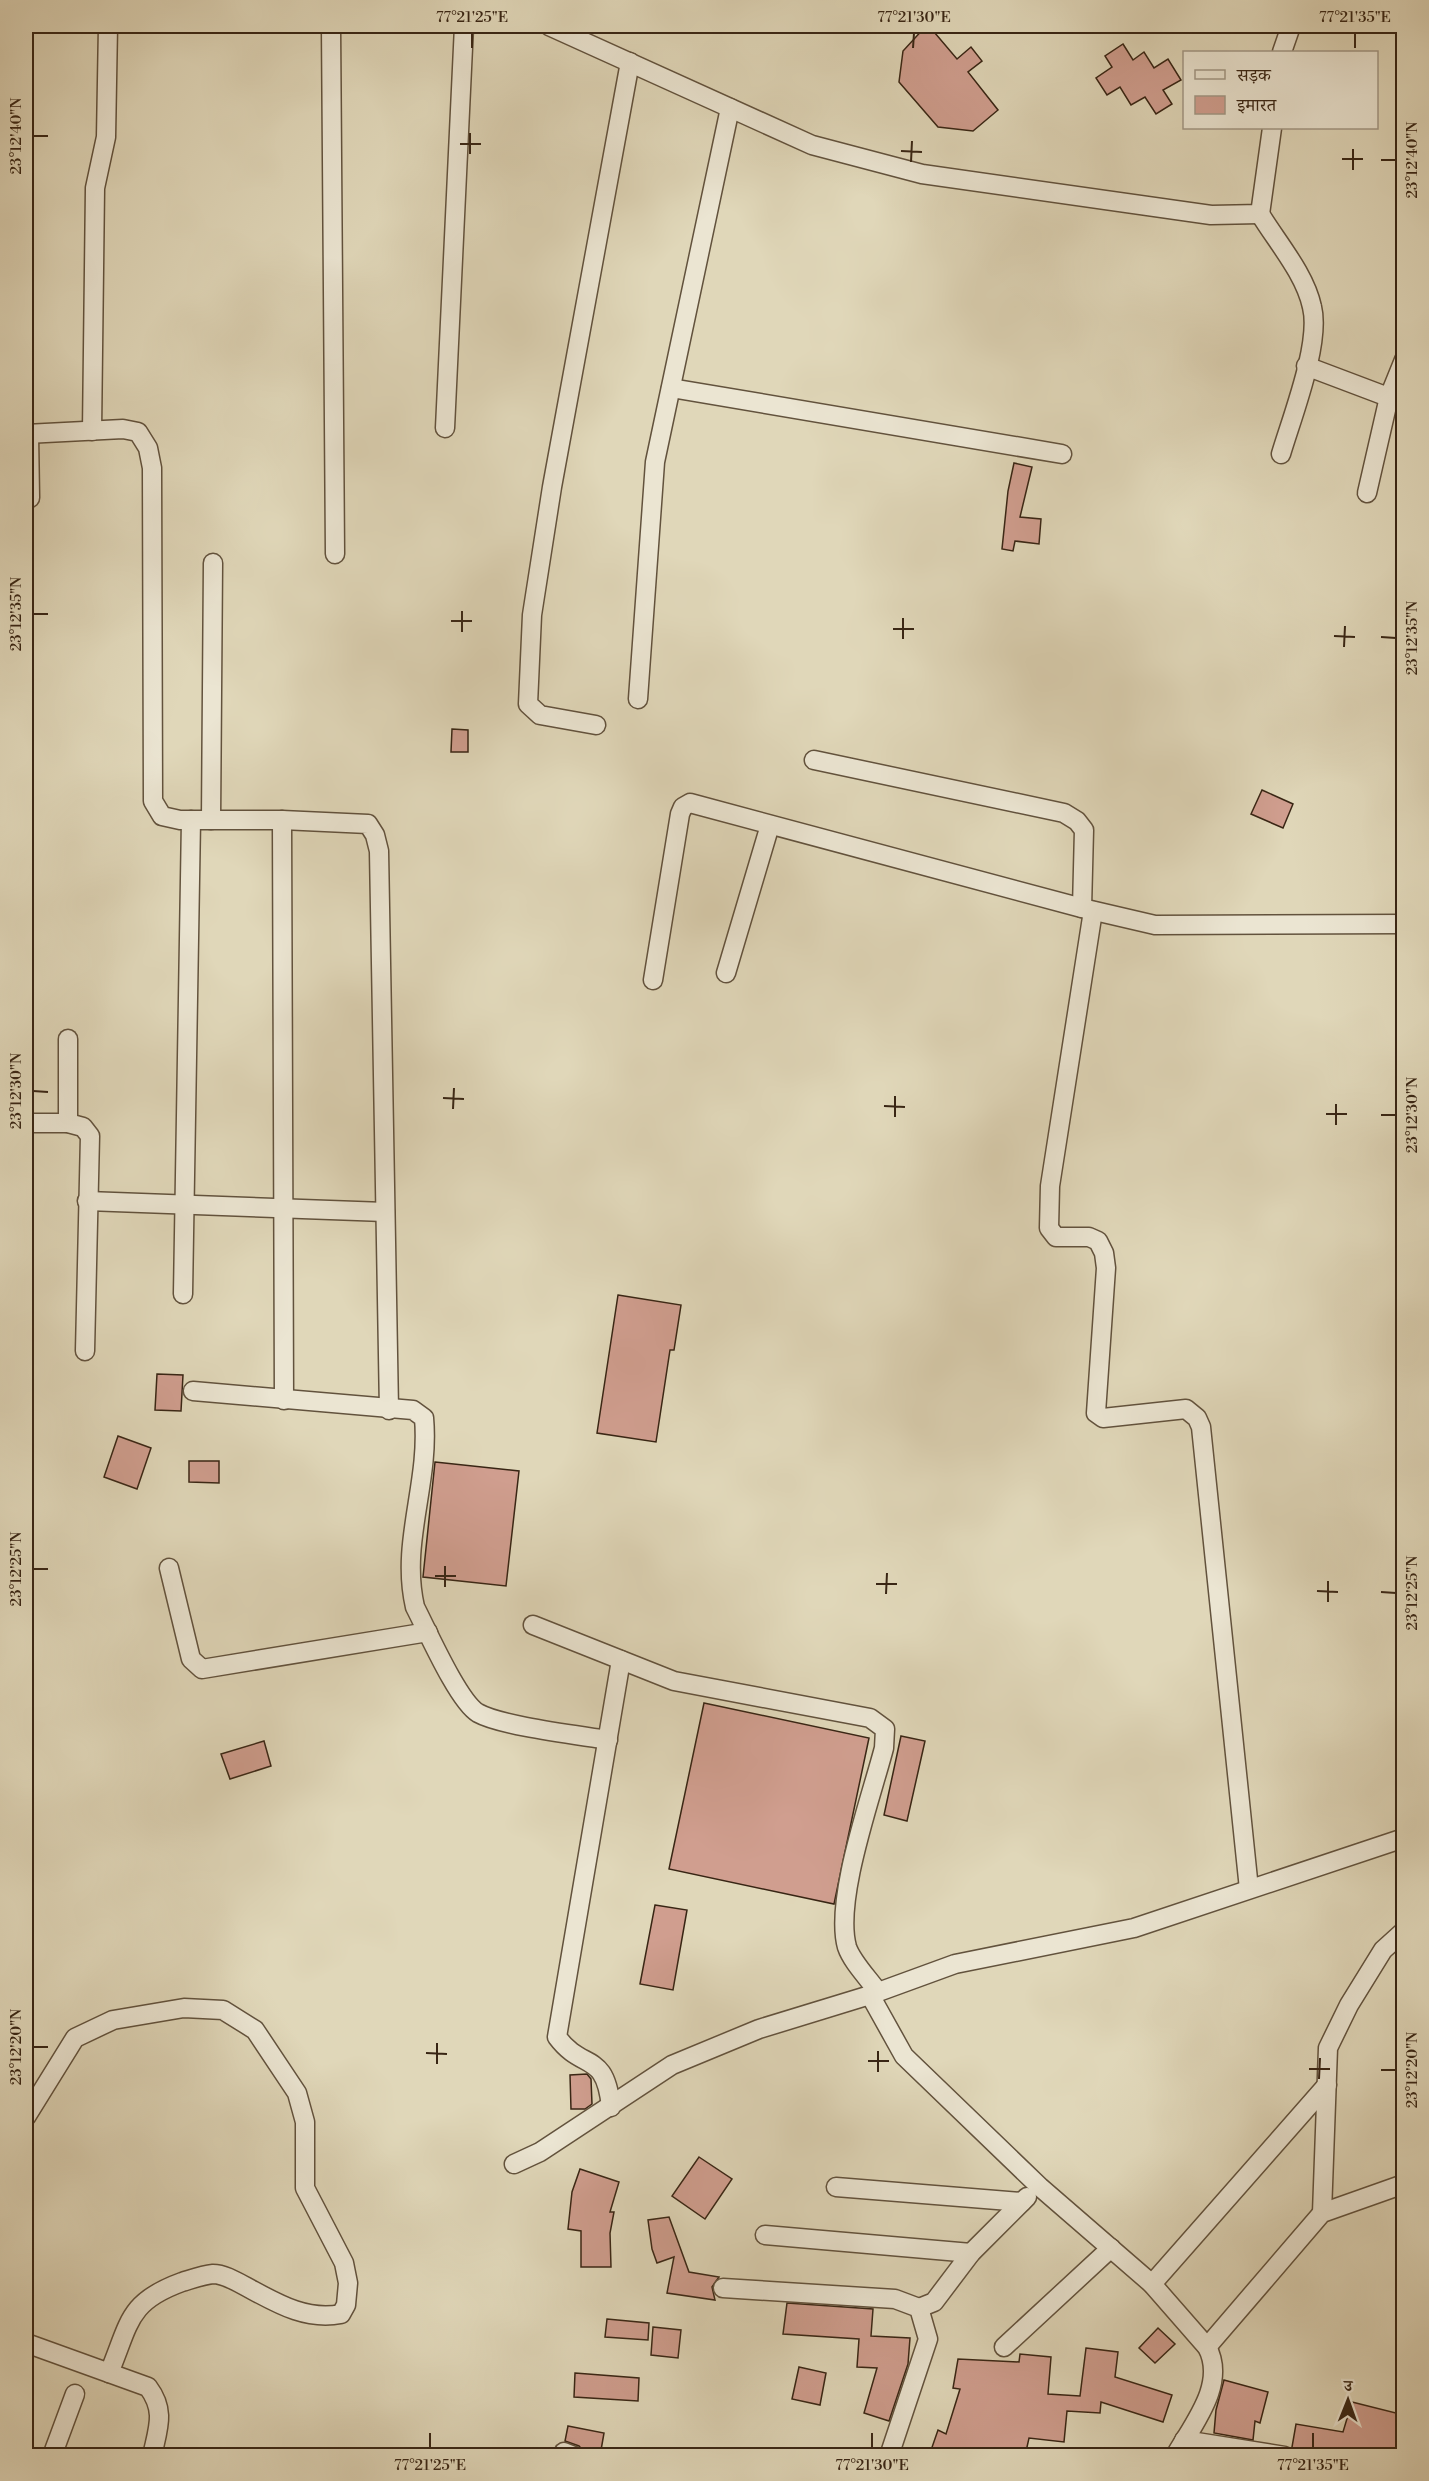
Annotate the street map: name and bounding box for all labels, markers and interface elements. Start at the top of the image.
text: 77°21'25"E [436,8,508,27]
text: 77°21'30"E [877,8,951,27]
text: 77°21'35"E [1319,8,1391,27]
legend [1183,51,1378,129]
text: सड़क [1236,64,1272,87]
text: इमारत [1236,94,1277,117]
text: 23°12'40"N [7,98,26,174]
text: 23°12'40"N [1403,122,1422,198]
text: 23°12'35"N [7,577,26,651]
text: 23°12'35"N [1403,601,1422,675]
text: 23°12'30"N [7,1053,26,1129]
text: 23°12'30"N [1403,1077,1422,1153]
text: 23°12'25"N [7,1532,26,1606]
text: 23°12'25"N [1403,1556,1422,1630]
text: 23°12'20"N [7,2009,26,2085]
text: 23°12'20"N [1403,2032,1422,2108]
north arrow [1318,2370,1378,2430]
text: उ [1343,2376,1354,2396]
text: 77°21'25"E [394,2456,466,2475]
text: 77°21'30"E [835,2456,909,2475]
text: 77°21'35"E [1277,2456,1349,2475]

